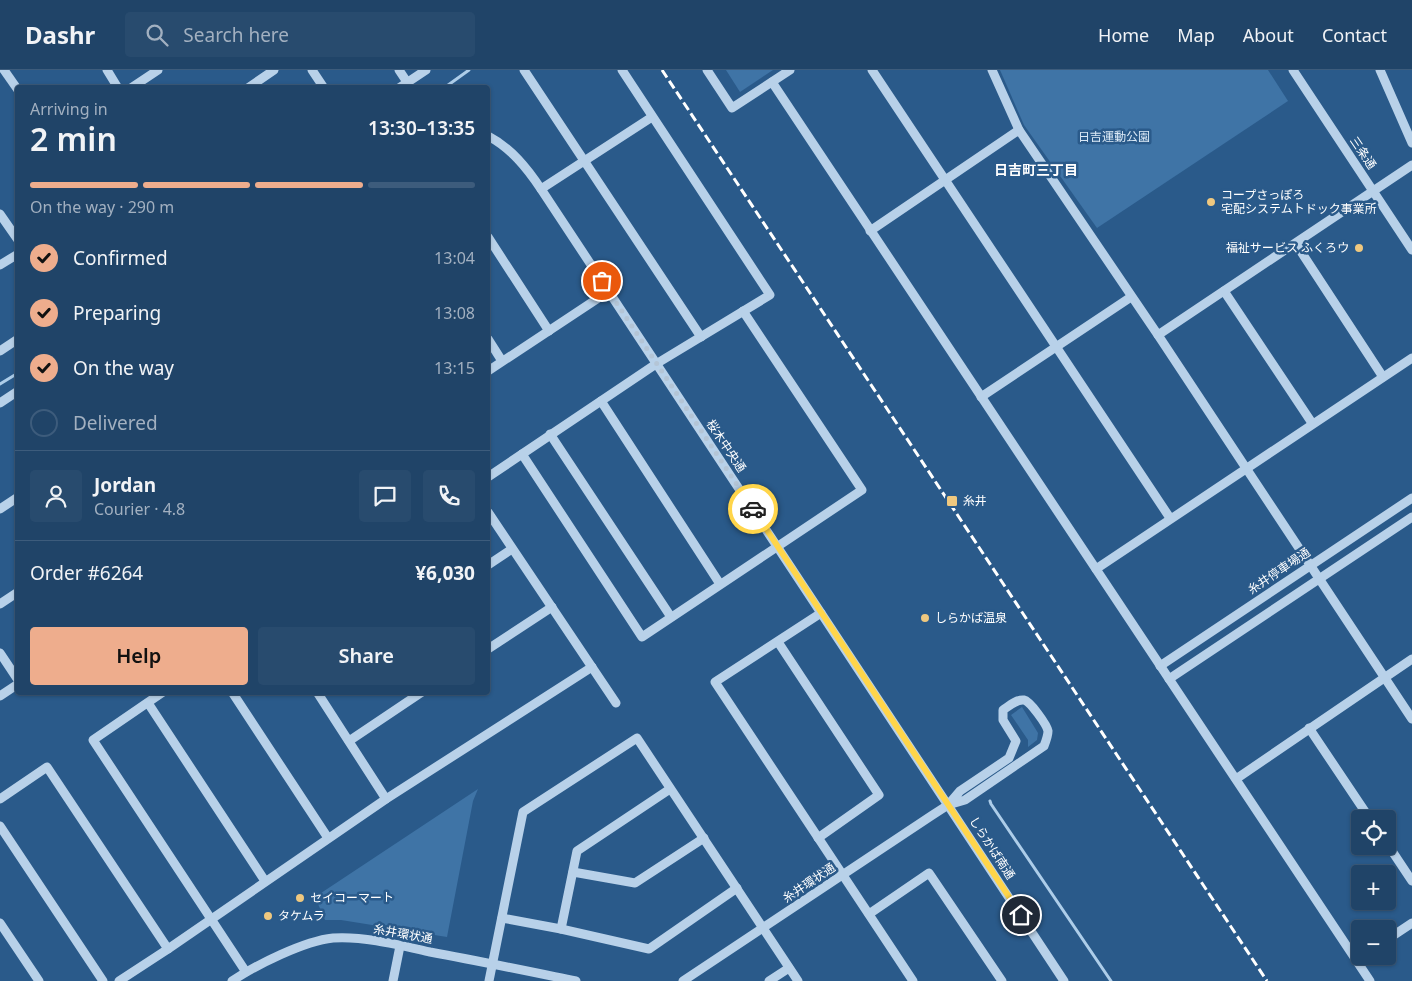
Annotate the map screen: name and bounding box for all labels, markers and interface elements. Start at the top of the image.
search box [125,12,475,57]
text: Dashr [25,18,95,51]
icon: search [143,21,171,49]
text: Search here [183,22,289,48]
text: Home [1098,23,1149,47]
text: Map [1177,23,1215,47]
text: About [1243,23,1294,47]
text: Contact [1322,23,1387,47]
text: Arriving in [30,98,108,120]
text: 13:30–13:35 [368,115,475,141]
text: 2 min [30,117,117,160]
park label: 日吉運動公園 [1078,128,1150,145]
street label: 三条通 [1346,133,1381,172]
district label: 日吉町三丁目 [994,160,1078,179]
place label: コープさっぽろ 宅配システムトドック事業所 [1221,186,1377,217]
text: On the way · 290 m [30,196,174,218]
marker: コープさっぽろ 宅配システムトドック事業所 [1205,196,1217,208]
place label: 福祉サービス ふくろウ [1226,239,1349,256]
marker: 福祉サービス ふくろウ [1353,242,1365,254]
icon: check [30,244,58,272]
text: Confirmed [73,245,168,271]
text: 13:04 [434,247,475,269]
pin [581,260,623,302]
icon: bag [588,267,616,295]
icon: check [30,299,58,327]
text: Preparing [73,300,161,326]
text: 13:08 [434,302,475,324]
icon: check [30,354,58,382]
text: On the way [73,355,174,381]
text: 13:15 [434,357,475,379]
text: Delivered [73,410,158,436]
street label: 桜木中央通 [703,416,750,475]
button: person [30,470,82,522]
button: chat [359,470,411,522]
button: phone [423,470,475,522]
text: Jordan [94,472,156,498]
courier [728,484,778,534]
place label: 糸井 [963,492,987,509]
marker: 糸井 [945,494,959,508]
icon: car [739,495,767,523]
text: Courier · 4.8 [94,498,185,520]
street label: 糸井停車場通 [1244,543,1313,598]
text: Order #6264 [30,560,143,586]
text: ¥6,030 [415,560,475,586]
place label: しらかば温泉 [935,609,1007,626]
marker: しらかば温泉 [919,612,931,624]
button: Help [30,627,248,685]
button: Share [258,627,475,685]
map controls [1351,810,1396,965]
button: locate [1351,810,1396,855]
street label: しらかば南通 [966,813,1019,883]
street label: 糸井環状通 [779,859,838,906]
button: + [1351,865,1396,910]
place label: セイコーマート [310,889,394,906]
marker: セイコーマート [294,892,306,904]
pin [1000,894,1042,936]
icon: home [1007,901,1035,929]
place label: タケムラ [278,907,325,924]
marker: タケムラ [262,910,274,922]
street label: 糸井環状通 [372,920,434,947]
button: − [1351,920,1396,965]

